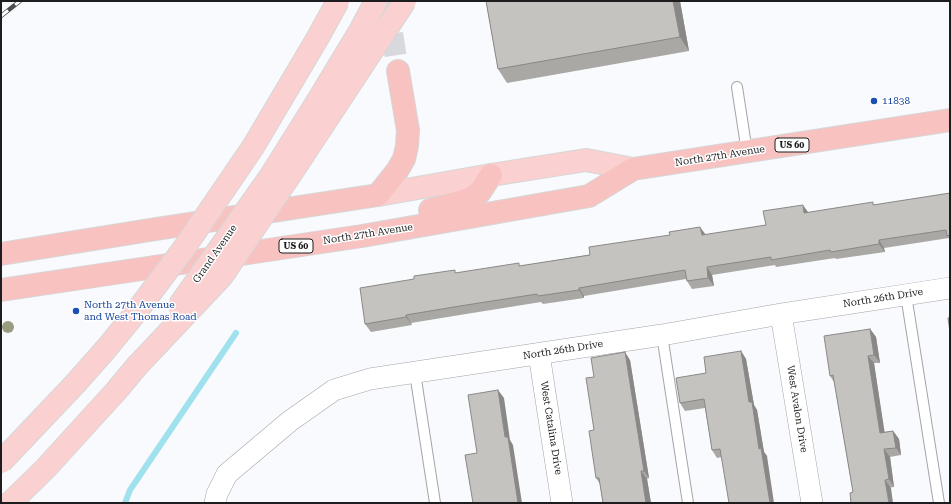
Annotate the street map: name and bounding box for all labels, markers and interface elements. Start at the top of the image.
place label: 11838 [882,95,910,107]
marker: 11838 [869,96,879,106]
road number: US 60 [775,138,809,152]
street label: North 27th Avenue [674,143,766,169]
street label: North 27th Avenue [322,221,414,247]
street label: Grand Avenue [190,223,240,285]
road number: US 60 [279,239,313,253]
street label: North 26th Drive [842,286,924,310]
place label: North 27th Avenue and West Thomas Road [84,299,197,322]
marker: North 27th Avenue and West Thomas Road [71,306,81,316]
street label: North 26th Drive [522,338,604,362]
street label: West Avalon Drive [784,364,810,454]
street label: West Catalina Drive [538,380,564,476]

